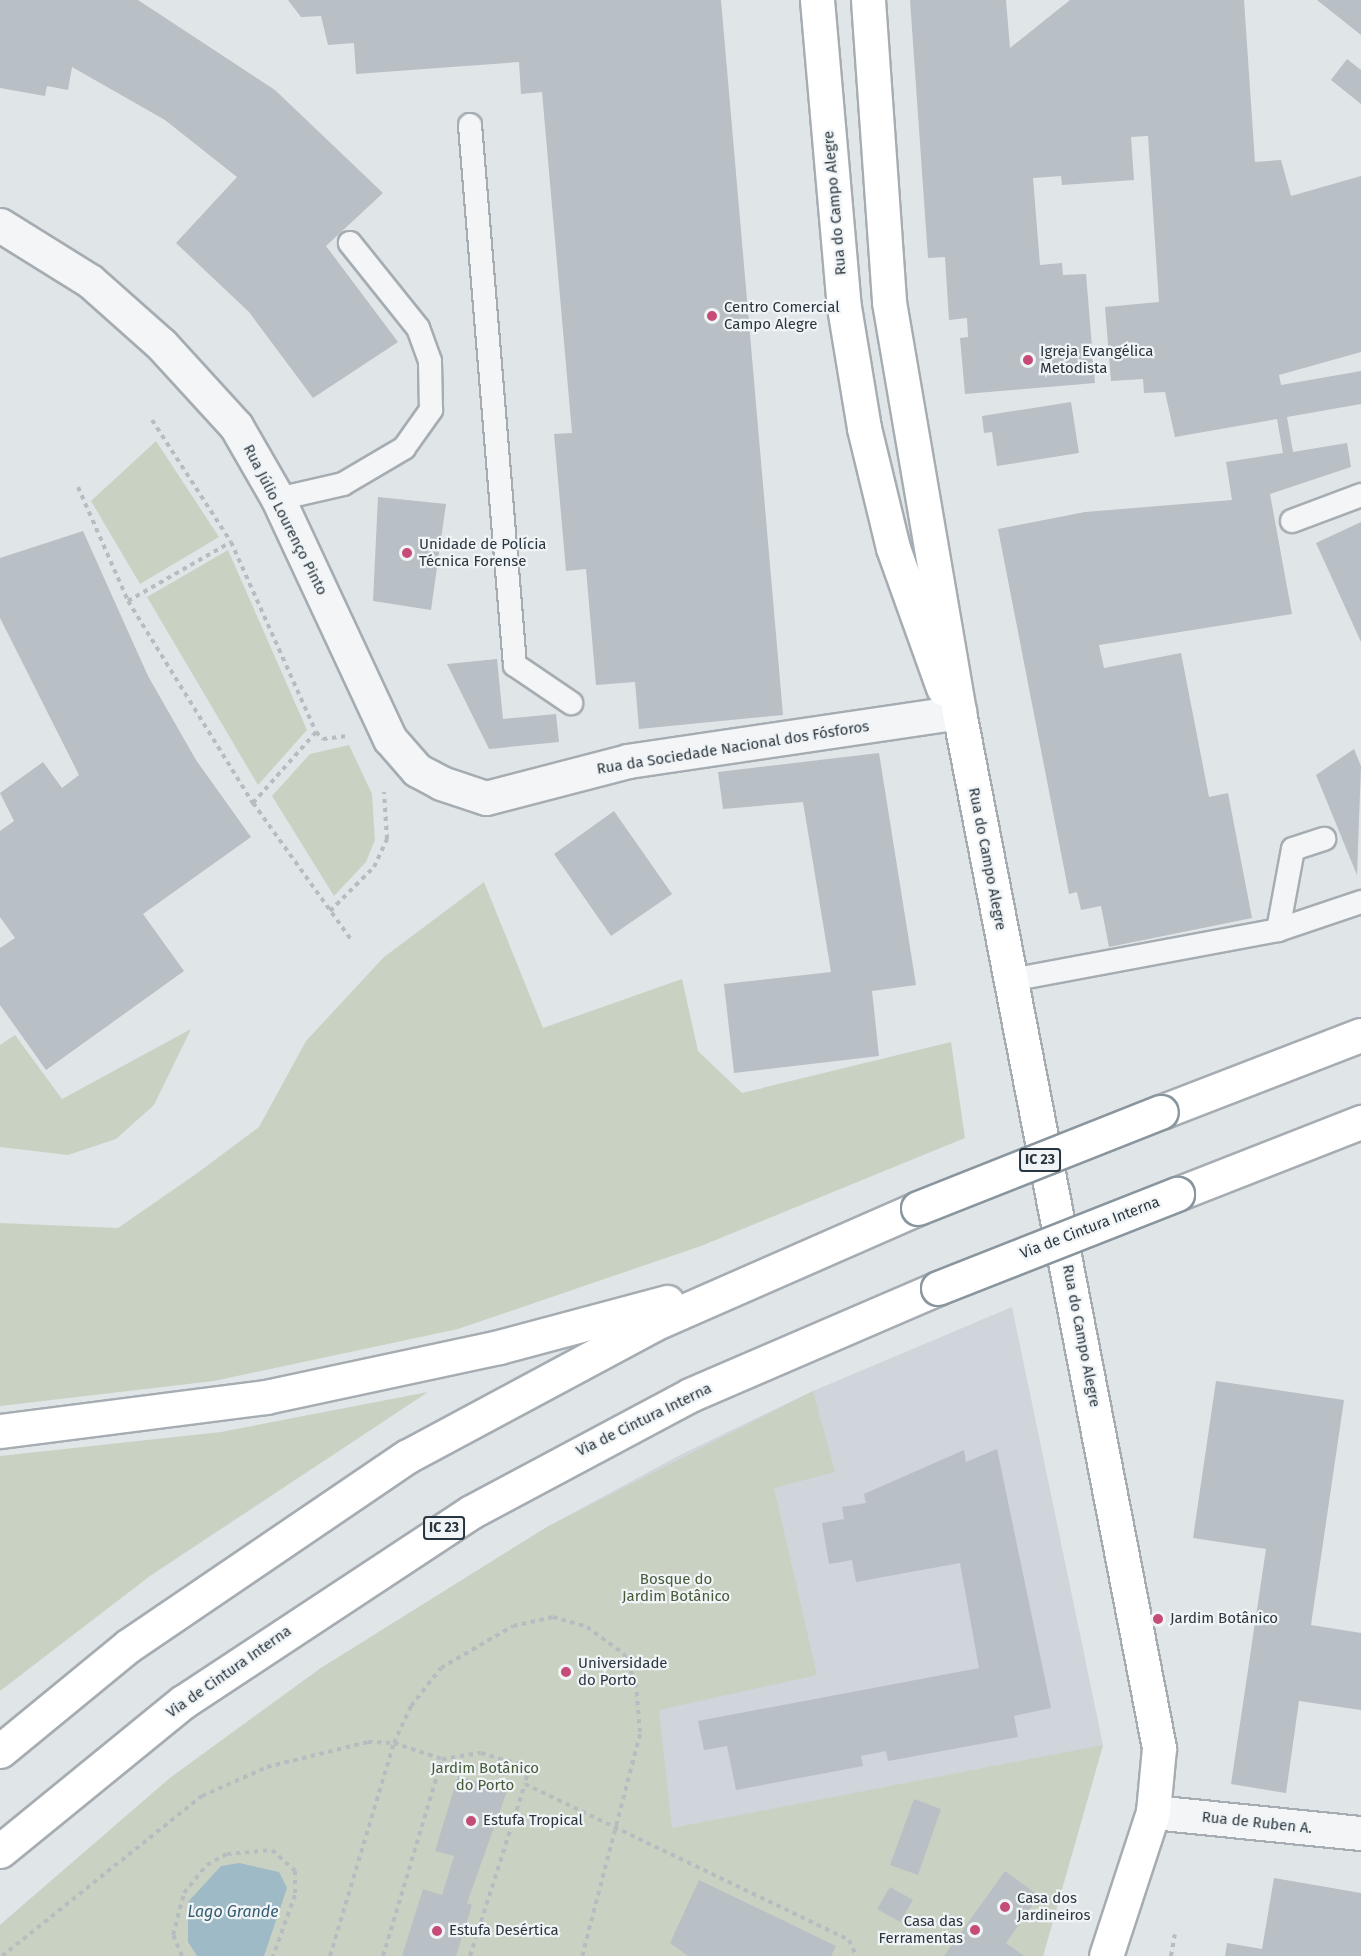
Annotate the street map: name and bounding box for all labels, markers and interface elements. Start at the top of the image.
street label: Rua do Campo Alegre [820,130,850,276]
place label: Centro Comercial Campo Alegre [724,298,840,333]
marker: Centro Comercial Campo Alegre [705,309,719,323]
place label: Igreja Evangélica Metodista [1040,342,1153,377]
marker: Igreja Evangélica Metodista [1021,353,1035,367]
street label: Rua Júlio Lourenço Pinto [239,442,331,598]
place label: Unidade de Polícia Técnica Forense [419,535,547,570]
marker: Unidade de Polícia Técnica Forense [400,546,414,560]
street label: Rua da Sociedade Nacional dos Fósforos [595,718,871,778]
street label: Rua do Campo Alegre [964,786,1010,932]
road number: IC 23 [1019,1149,1061,1171]
street label: Via de Cintura Interna [1018,1193,1162,1263]
street label: Rua do Campo Alegre [1058,1263,1104,1409]
street label: Via de Cintura Interna [573,1379,715,1461]
road number: IC 23 [423,1517,465,1539]
park label: Bosque do Jardim Botânico [622,1570,730,1605]
place label: Jardim Botânico [1170,1610,1278,1628]
marker: Jardim Botânico [1151,1612,1165,1626]
street label: Via de Cintura Interna [163,1622,295,1722]
place label: Universidade do Porto [578,1654,668,1689]
marker: Universidade do Porto [559,1665,573,1679]
park label: Jardim Botânico do Porto [431,1759,539,1794]
street label: Rua de Ruben A. [1201,1808,1313,1838]
place label: Estufa Tropical [483,1812,583,1830]
marker: Estufa Tropical [464,1814,478,1828]
place label: Casa dos Jardineiros [1017,1889,1091,1924]
marker: Casa dos Jardineiros [998,1900,1012,1914]
water label: Lago Grande [188,1902,278,1922]
place label: Casa das Ferramentas [879,1912,963,1947]
place label: Estufa Desértica [449,1922,559,1940]
marker: Casa das Ferramentas [968,1923,982,1937]
marker: Estufa Desértica [430,1924,444,1938]

